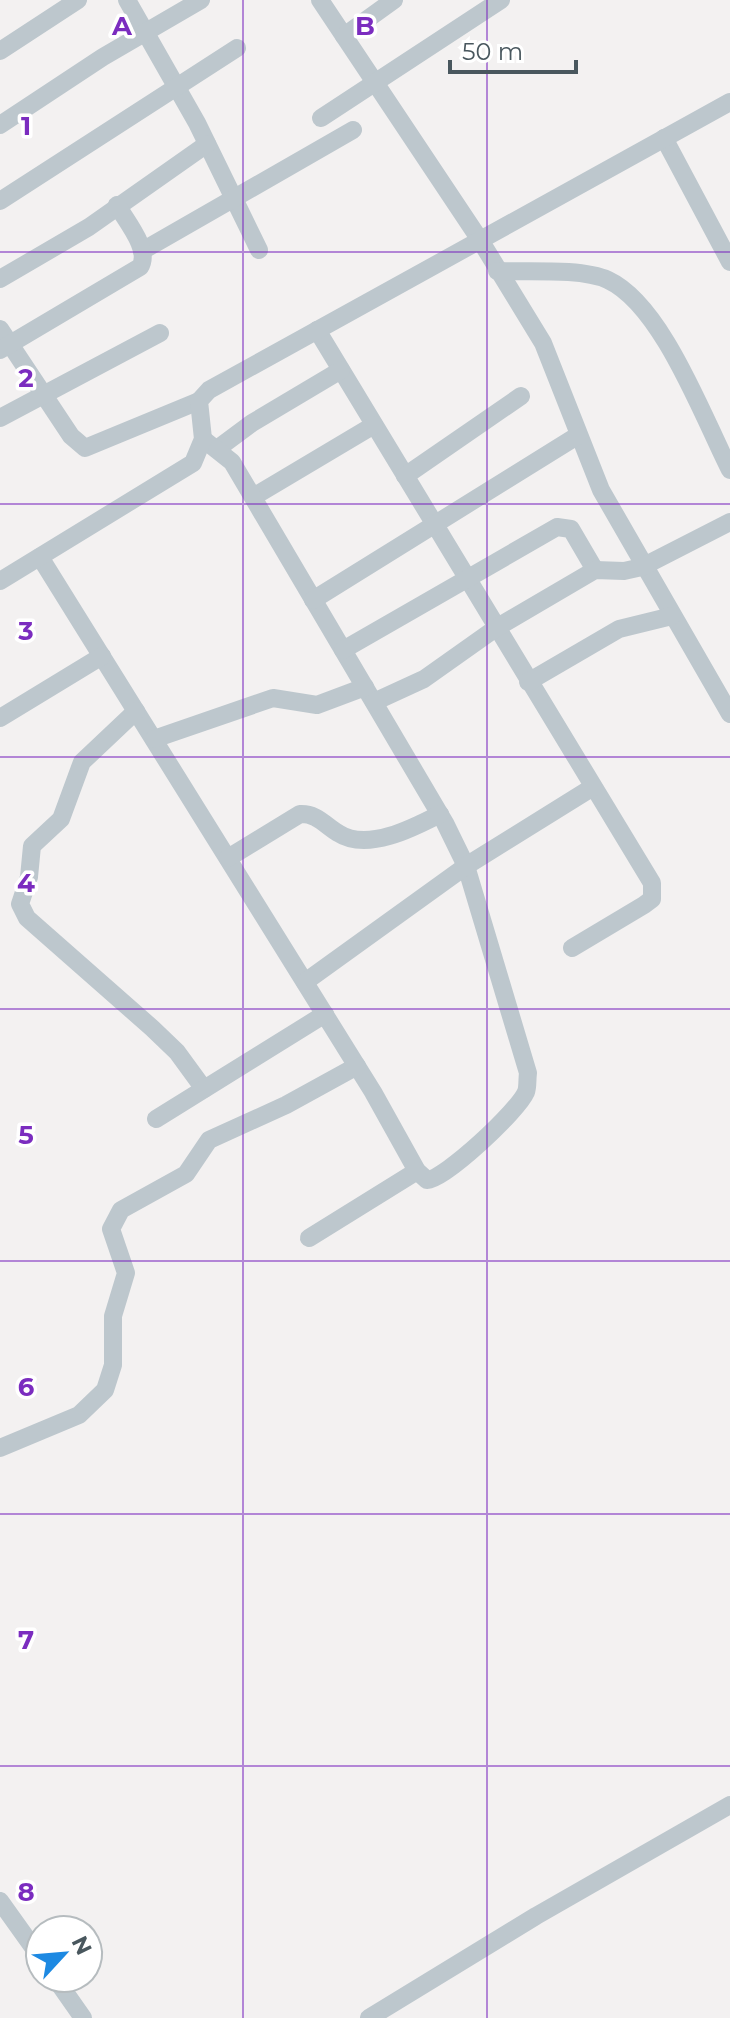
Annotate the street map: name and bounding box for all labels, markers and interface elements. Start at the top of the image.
text: A [111,10,133,42]
text: B [355,10,375,42]
scale bar [450,24,576,74]
text: 50 m [462,37,523,66]
text: 1 [21,110,31,142]
text: 2 [18,362,34,394]
text: 3 [17,615,34,647]
text: 4 [17,867,35,899]
text: 5 [18,1119,34,1151]
text: 6 [18,1371,35,1403]
text: 7 [18,1624,34,1656]
text: 8 [17,1876,35,1908]
north arrow [24,1914,104,1994]
text: N [65,1932,98,1959]

